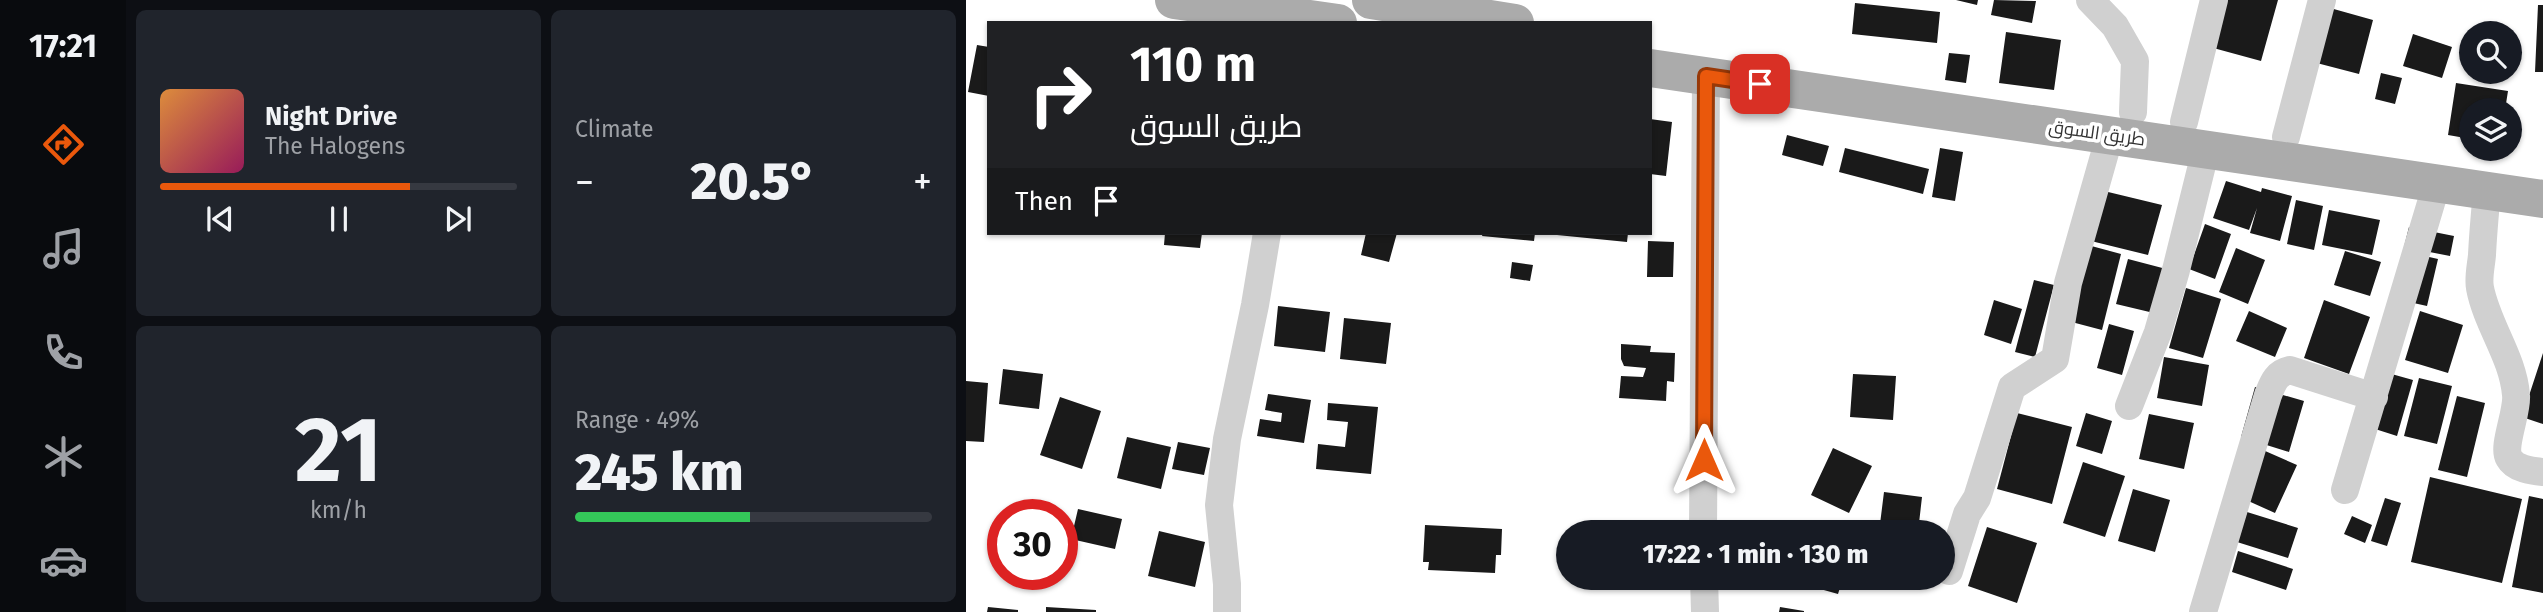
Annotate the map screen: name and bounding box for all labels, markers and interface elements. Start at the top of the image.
map controls [2459,21,2522,161]
button: search [2459,21,2522,84]
text: 17:21 [29,27,97,65]
text: 110 m [1130,35,1256,94]
icon: right [1015,49,1106,140]
pin [1730,54,1790,114]
icon: arrive [1741,65,1779,103]
button: layers [2459,98,2522,161]
text: Night Drive [265,101,397,132]
text: طريق السوق [1130,107,1303,145]
text: Climate [575,115,654,143]
street label: طريق السوق [2047,115,2147,152]
icon: directions [39,120,88,169]
text: The Halogens [265,132,405,160]
text: 20.5° [691,150,817,213]
text: − [575,159,594,205]
text: + [913,159,932,205]
icon: arrive [1087,182,1125,220]
text: Then [1015,186,1073,217]
icon: previous [201,200,239,238]
icon: pause [320,200,358,238]
icon: next [439,200,477,238]
icon: music [39,224,88,273]
icon: phone [39,328,88,377]
text: 21 [295,396,382,505]
text: Range · 49% [575,406,699,434]
position arrow [1667,423,1741,497]
icon: climate [39,432,88,481]
text: 245 km [575,441,743,504]
text: km/h [310,496,367,524]
speed limit sign: 30 [987,499,1078,590]
icon: car [39,536,88,585]
text: 17:22 · 1 min · 130 m [1643,539,1868,570]

